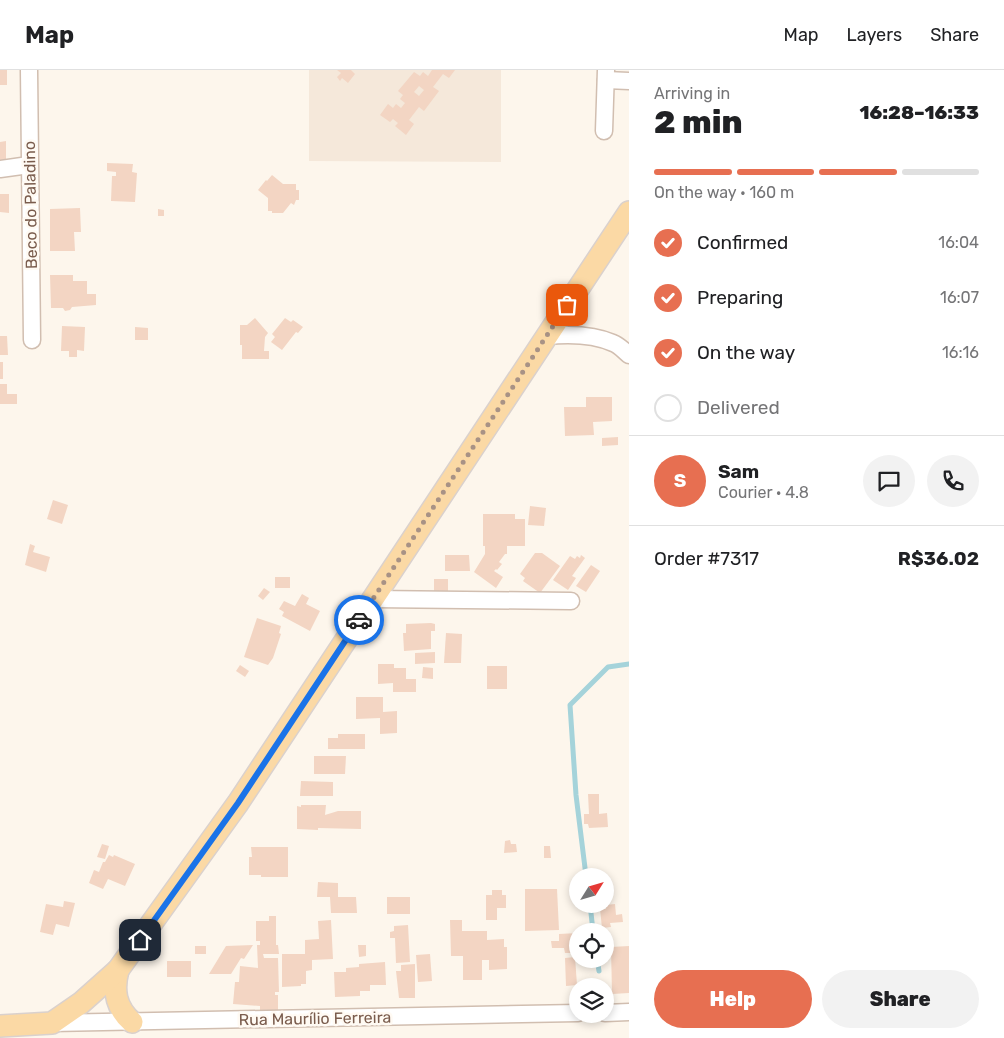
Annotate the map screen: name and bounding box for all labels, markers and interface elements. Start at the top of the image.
text: Map [25,21,74,49]
text: Map [784,24,819,46]
text: Layers [847,24,902,46]
text: Share [930,24,979,46]
text: Arriving in [654,84,730,103]
text: 16:28–16:33 [859,101,979,124]
text: 2 min [654,103,743,141]
street label: Beco do Paladino [20,141,41,269]
text: On the way · 160 m [654,183,794,202]
icon: check [654,229,682,257]
text: Confirmed [697,231,788,254]
text: 16:04 [938,233,979,252]
pin [546,284,588,326]
icon: check [654,284,682,312]
text: Preparing [697,286,783,309]
text: 16:07 [940,288,979,307]
icon: bag [553,291,581,319]
icon: check [654,339,682,367]
text: On the way [697,341,795,364]
text: 16:16 [942,343,979,362]
text: Delivered [697,396,780,419]
button: chat [863,455,915,507]
button: phone [927,455,979,507]
text: Sam [718,460,759,483]
text: S [674,469,686,492]
text: Courier · 4.8 [718,483,809,502]
text: Order #7317 [654,547,759,570]
text: R$36.02 [898,547,979,570]
courier [334,595,384,645]
icon: car [345,606,373,634]
north arrow [569,868,614,912]
map controls [569,868,614,1023]
pin [119,919,161,961]
button: locate [569,923,614,968]
icon: home [126,926,154,954]
button: Help [654,970,812,1028]
button: Share [822,970,979,1028]
button: layers [569,978,614,1023]
street label: Rua Maurílio Ferreira [239,1008,391,1029]

